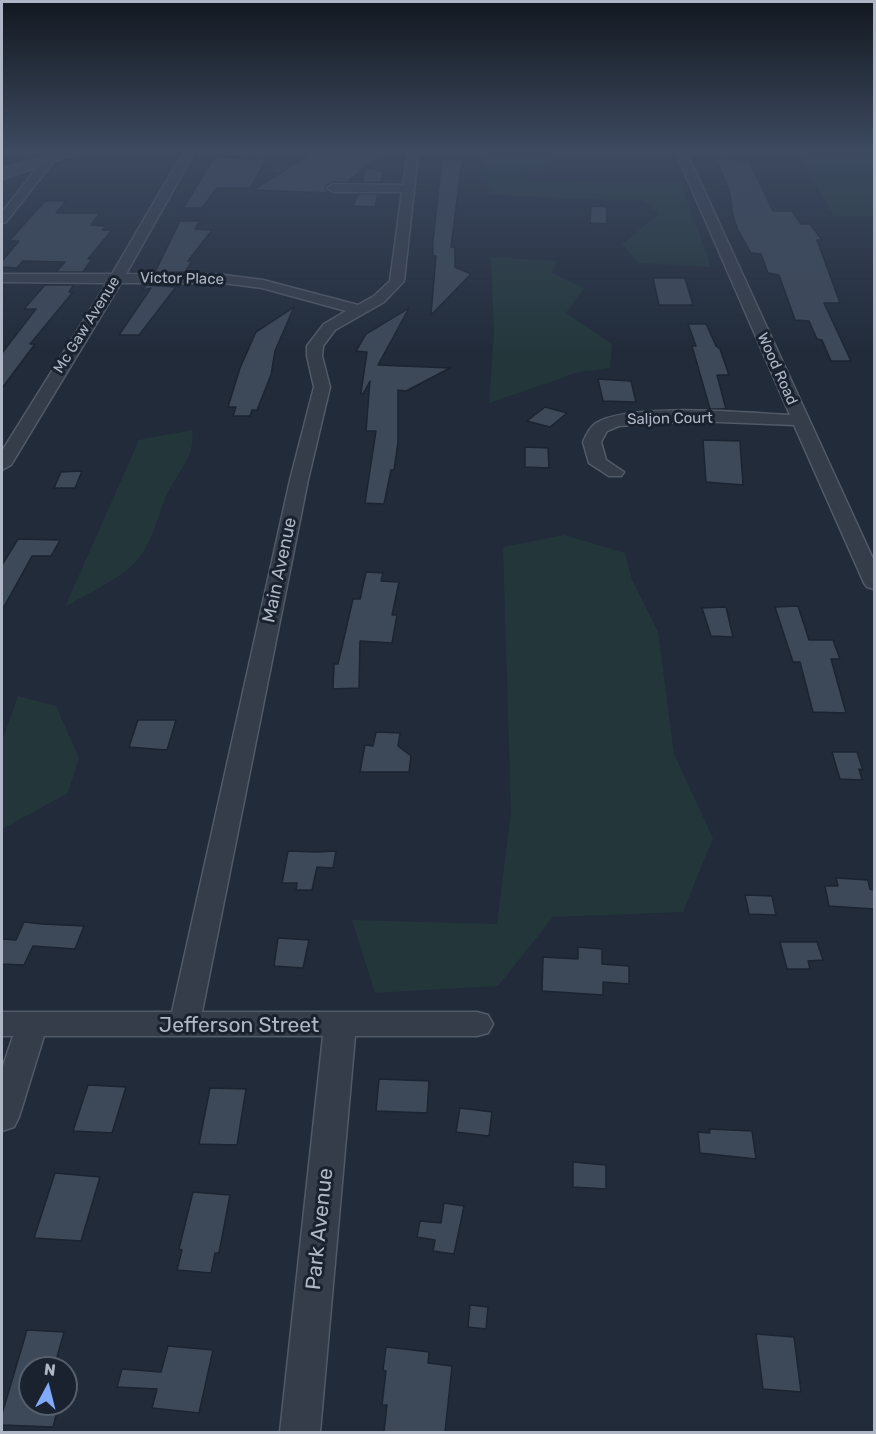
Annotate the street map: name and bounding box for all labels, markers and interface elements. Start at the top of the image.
street label: Victor Place [140,269,224,289]
street label: Mc Gaw Avenue [50,273,124,377]
street label: Wood Road [753,330,801,408]
street label: Saljon Court [627,409,713,429]
street label: Main Avenue [258,515,302,625]
street label: Jefferson Street [159,1013,319,1039]
street label: Park Avenue [301,1167,339,1291]
north arrow [18,1356,78,1416]
text: N [43,1359,57,1380]

